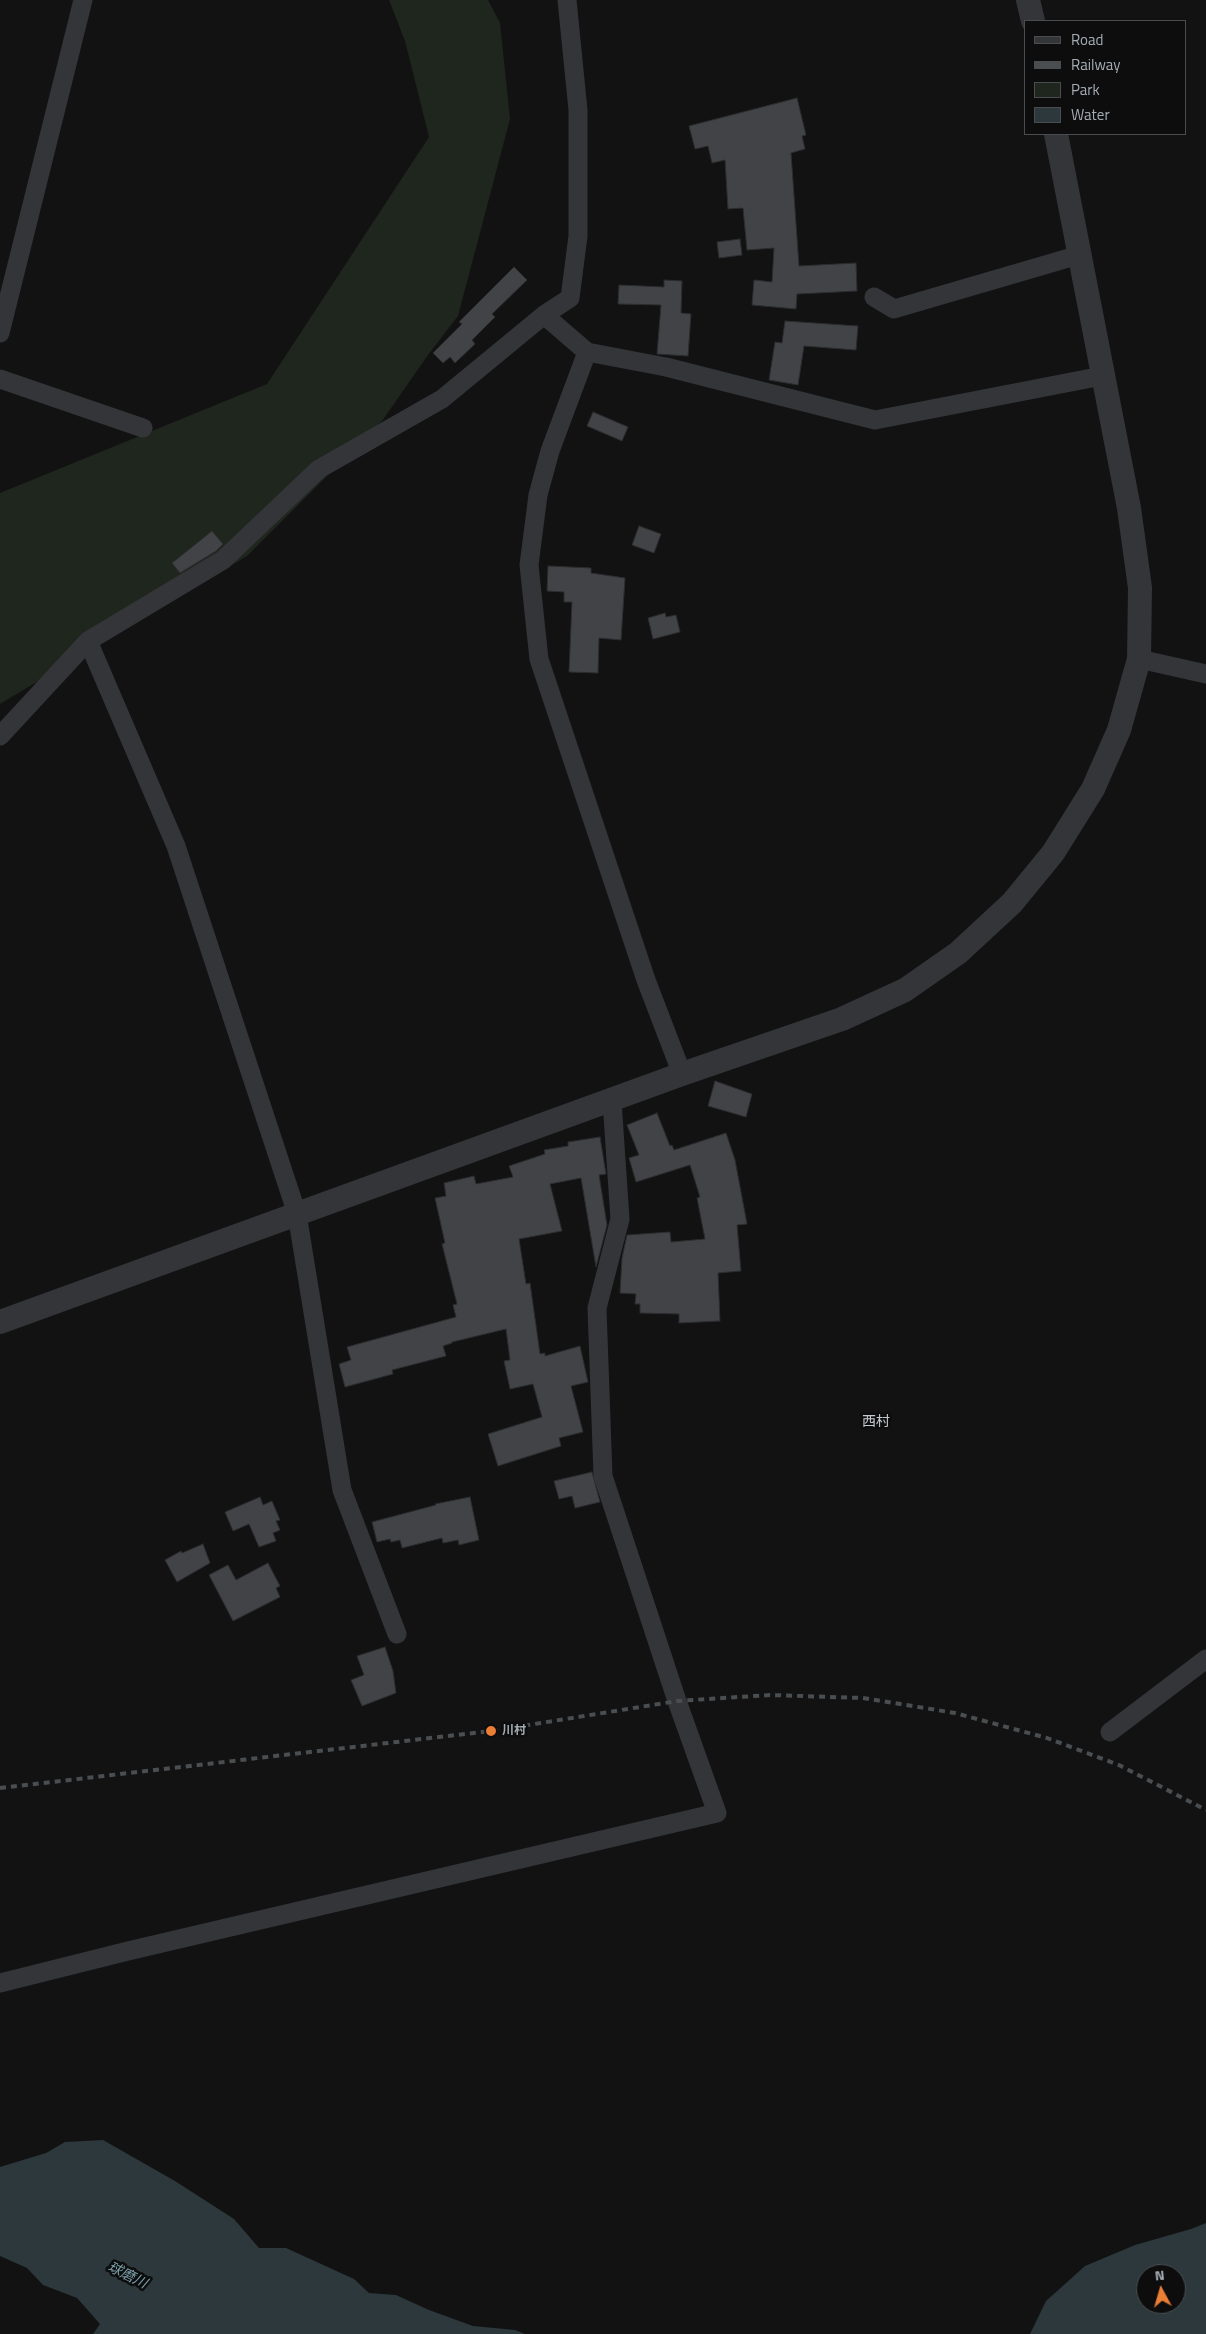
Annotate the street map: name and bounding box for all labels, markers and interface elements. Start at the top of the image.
legend [1024,20,1186,135]
text: Road [1071,28,1103,51]
text: Railway [1071,53,1121,76]
text: Park [1071,78,1100,101]
text: Water [1071,103,1110,126]
district label: 西村 [862,1415,890,1431]
marker: 川村 [484,1724,498,1738]
place label: 川村 [502,1724,526,1738]
water label: 球磨川 [104,2259,150,2293]
north arrow [1136,2264,1186,2314]
text: N [1154,2264,1165,2286]

